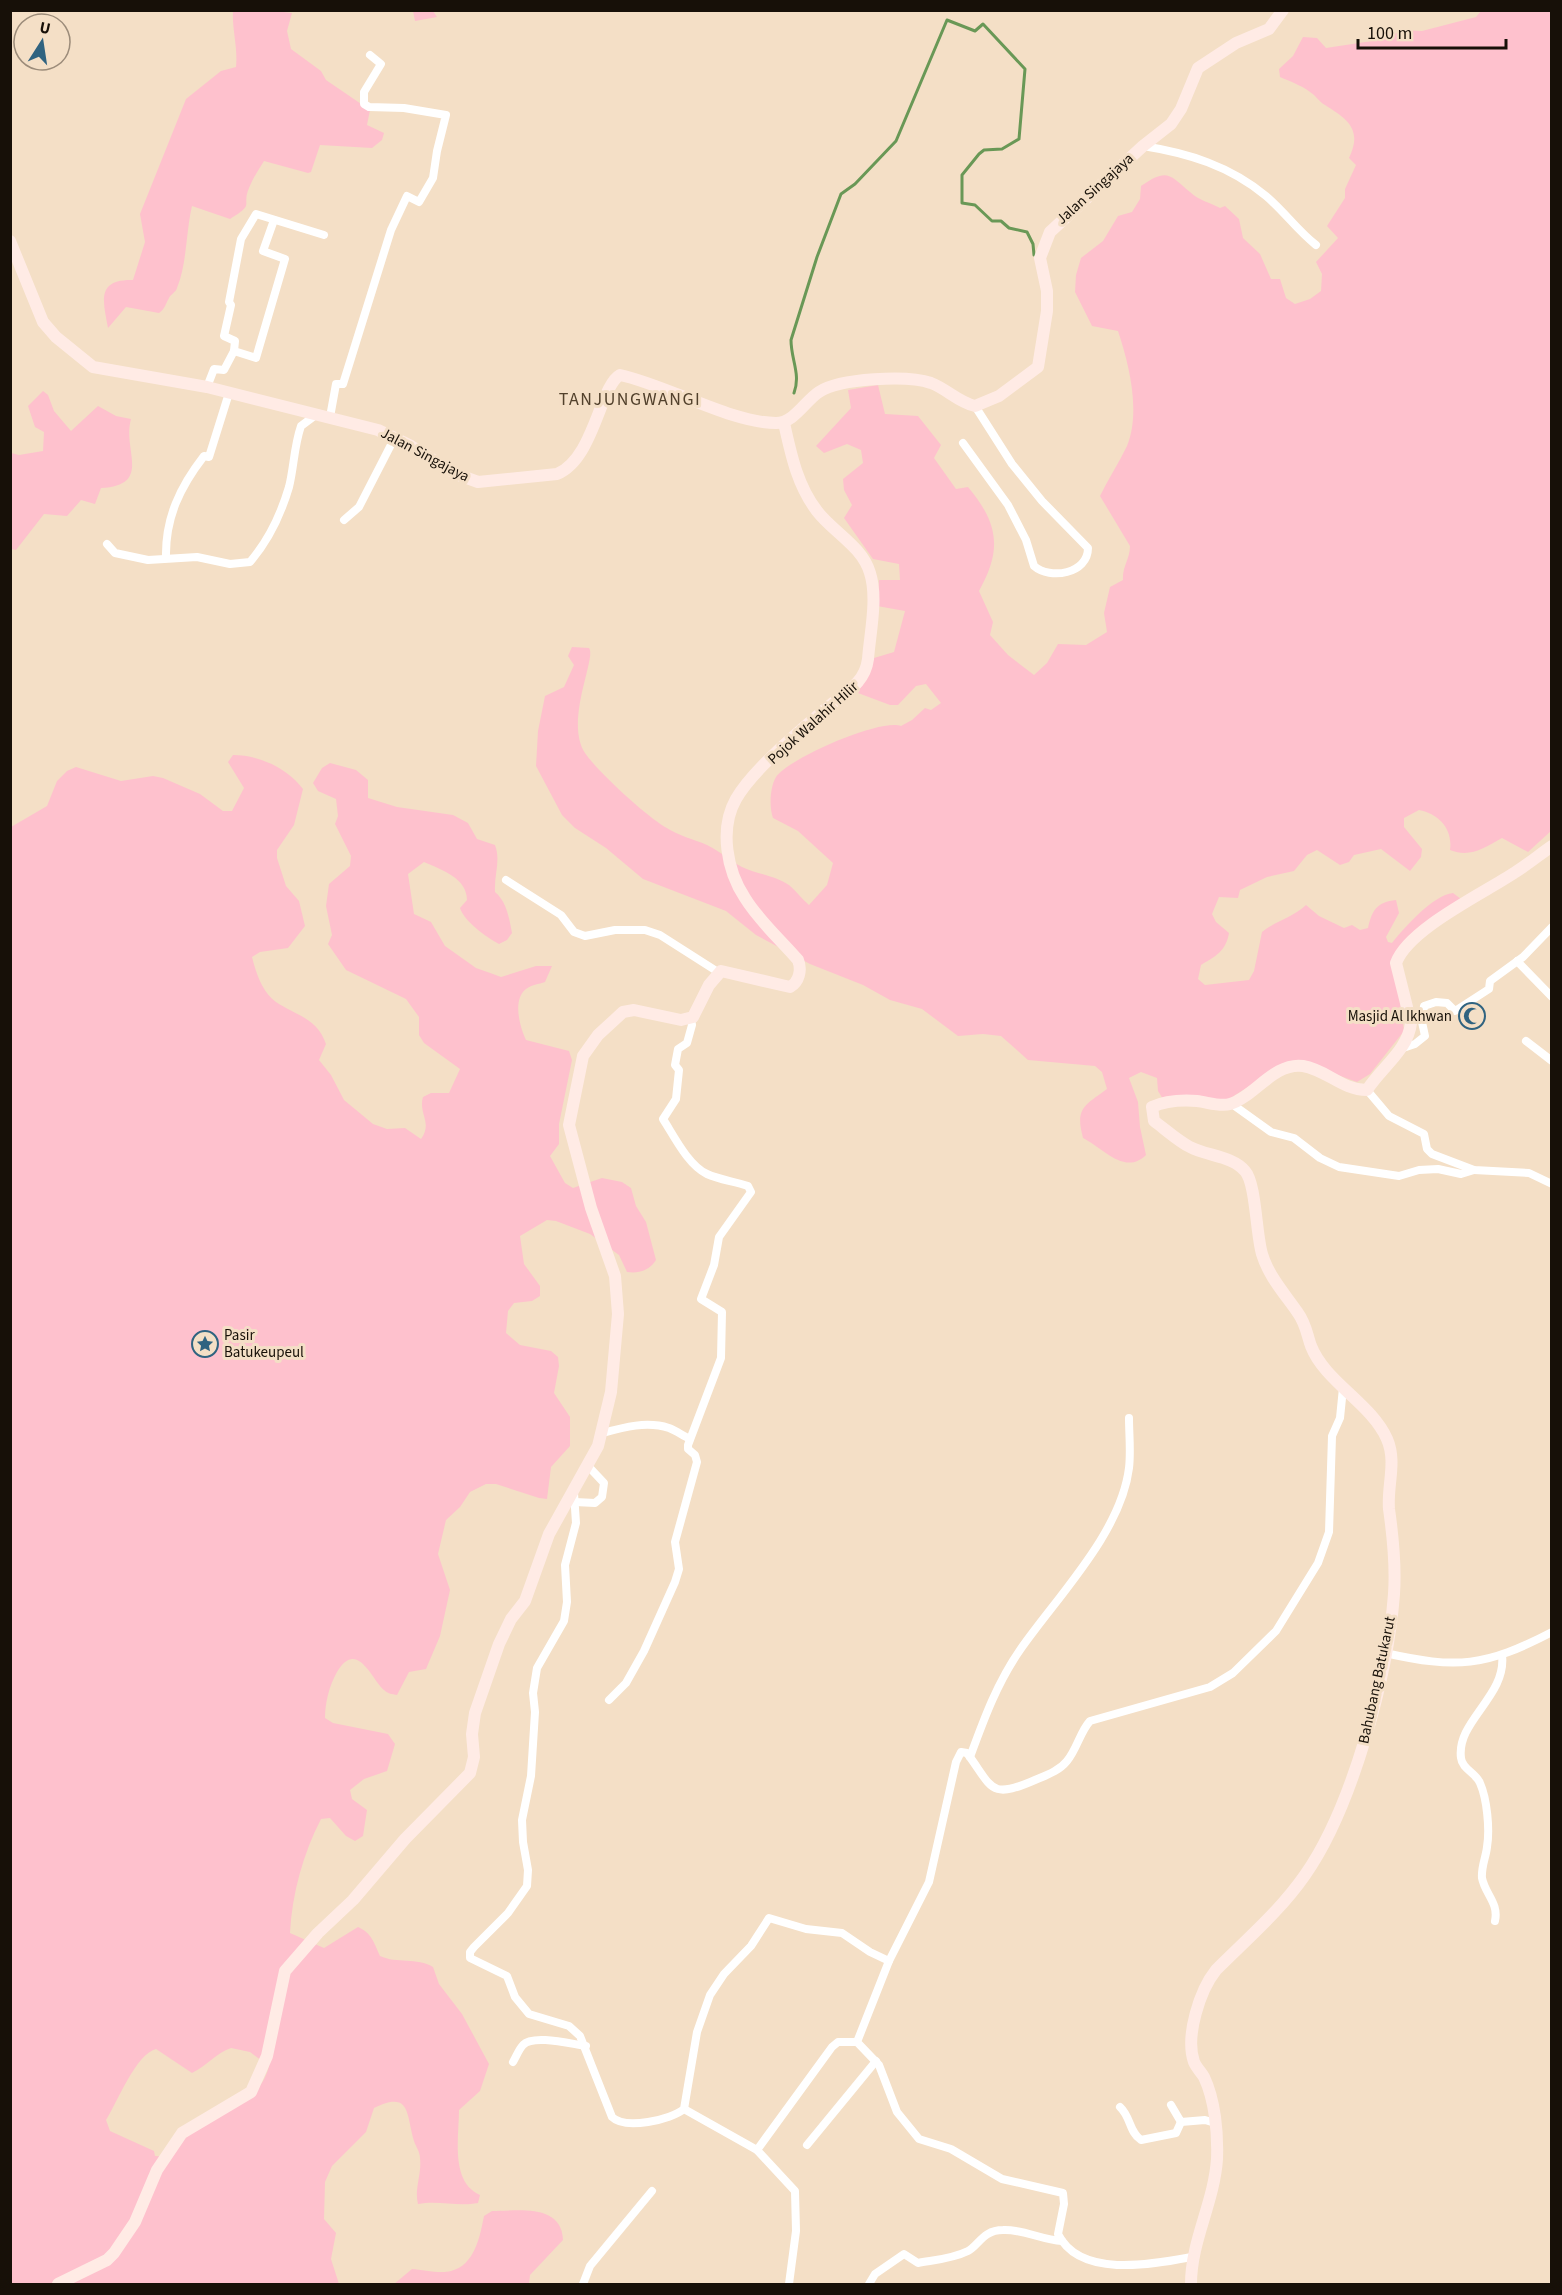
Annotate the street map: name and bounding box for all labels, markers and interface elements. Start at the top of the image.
north arrow [12,12,72,72]
scale bar [1358,12,1506,50]
text: U [37,16,52,40]
text: 100 m [1367,21,1412,46]
street label: Jalan Singajaya [1052,149,1138,229]
district label: TANJUNGWANGI [559,387,701,412]
street label: Jalan Singajaya [377,423,473,487]
street label: Pojok Walahir Hilir [763,676,863,769]
mosque icon: Masjid Al Ikhwan [1457,1001,1487,1031]
place label: Masjid Al Ikhwan [1348,1006,1452,1027]
place label: Pasir Batukeupeul [224,1325,304,1363]
place icon: Pasir Batukeupeul [190,1329,220,1359]
street label: Bahubang Batukarut [1353,1614,1401,1746]

